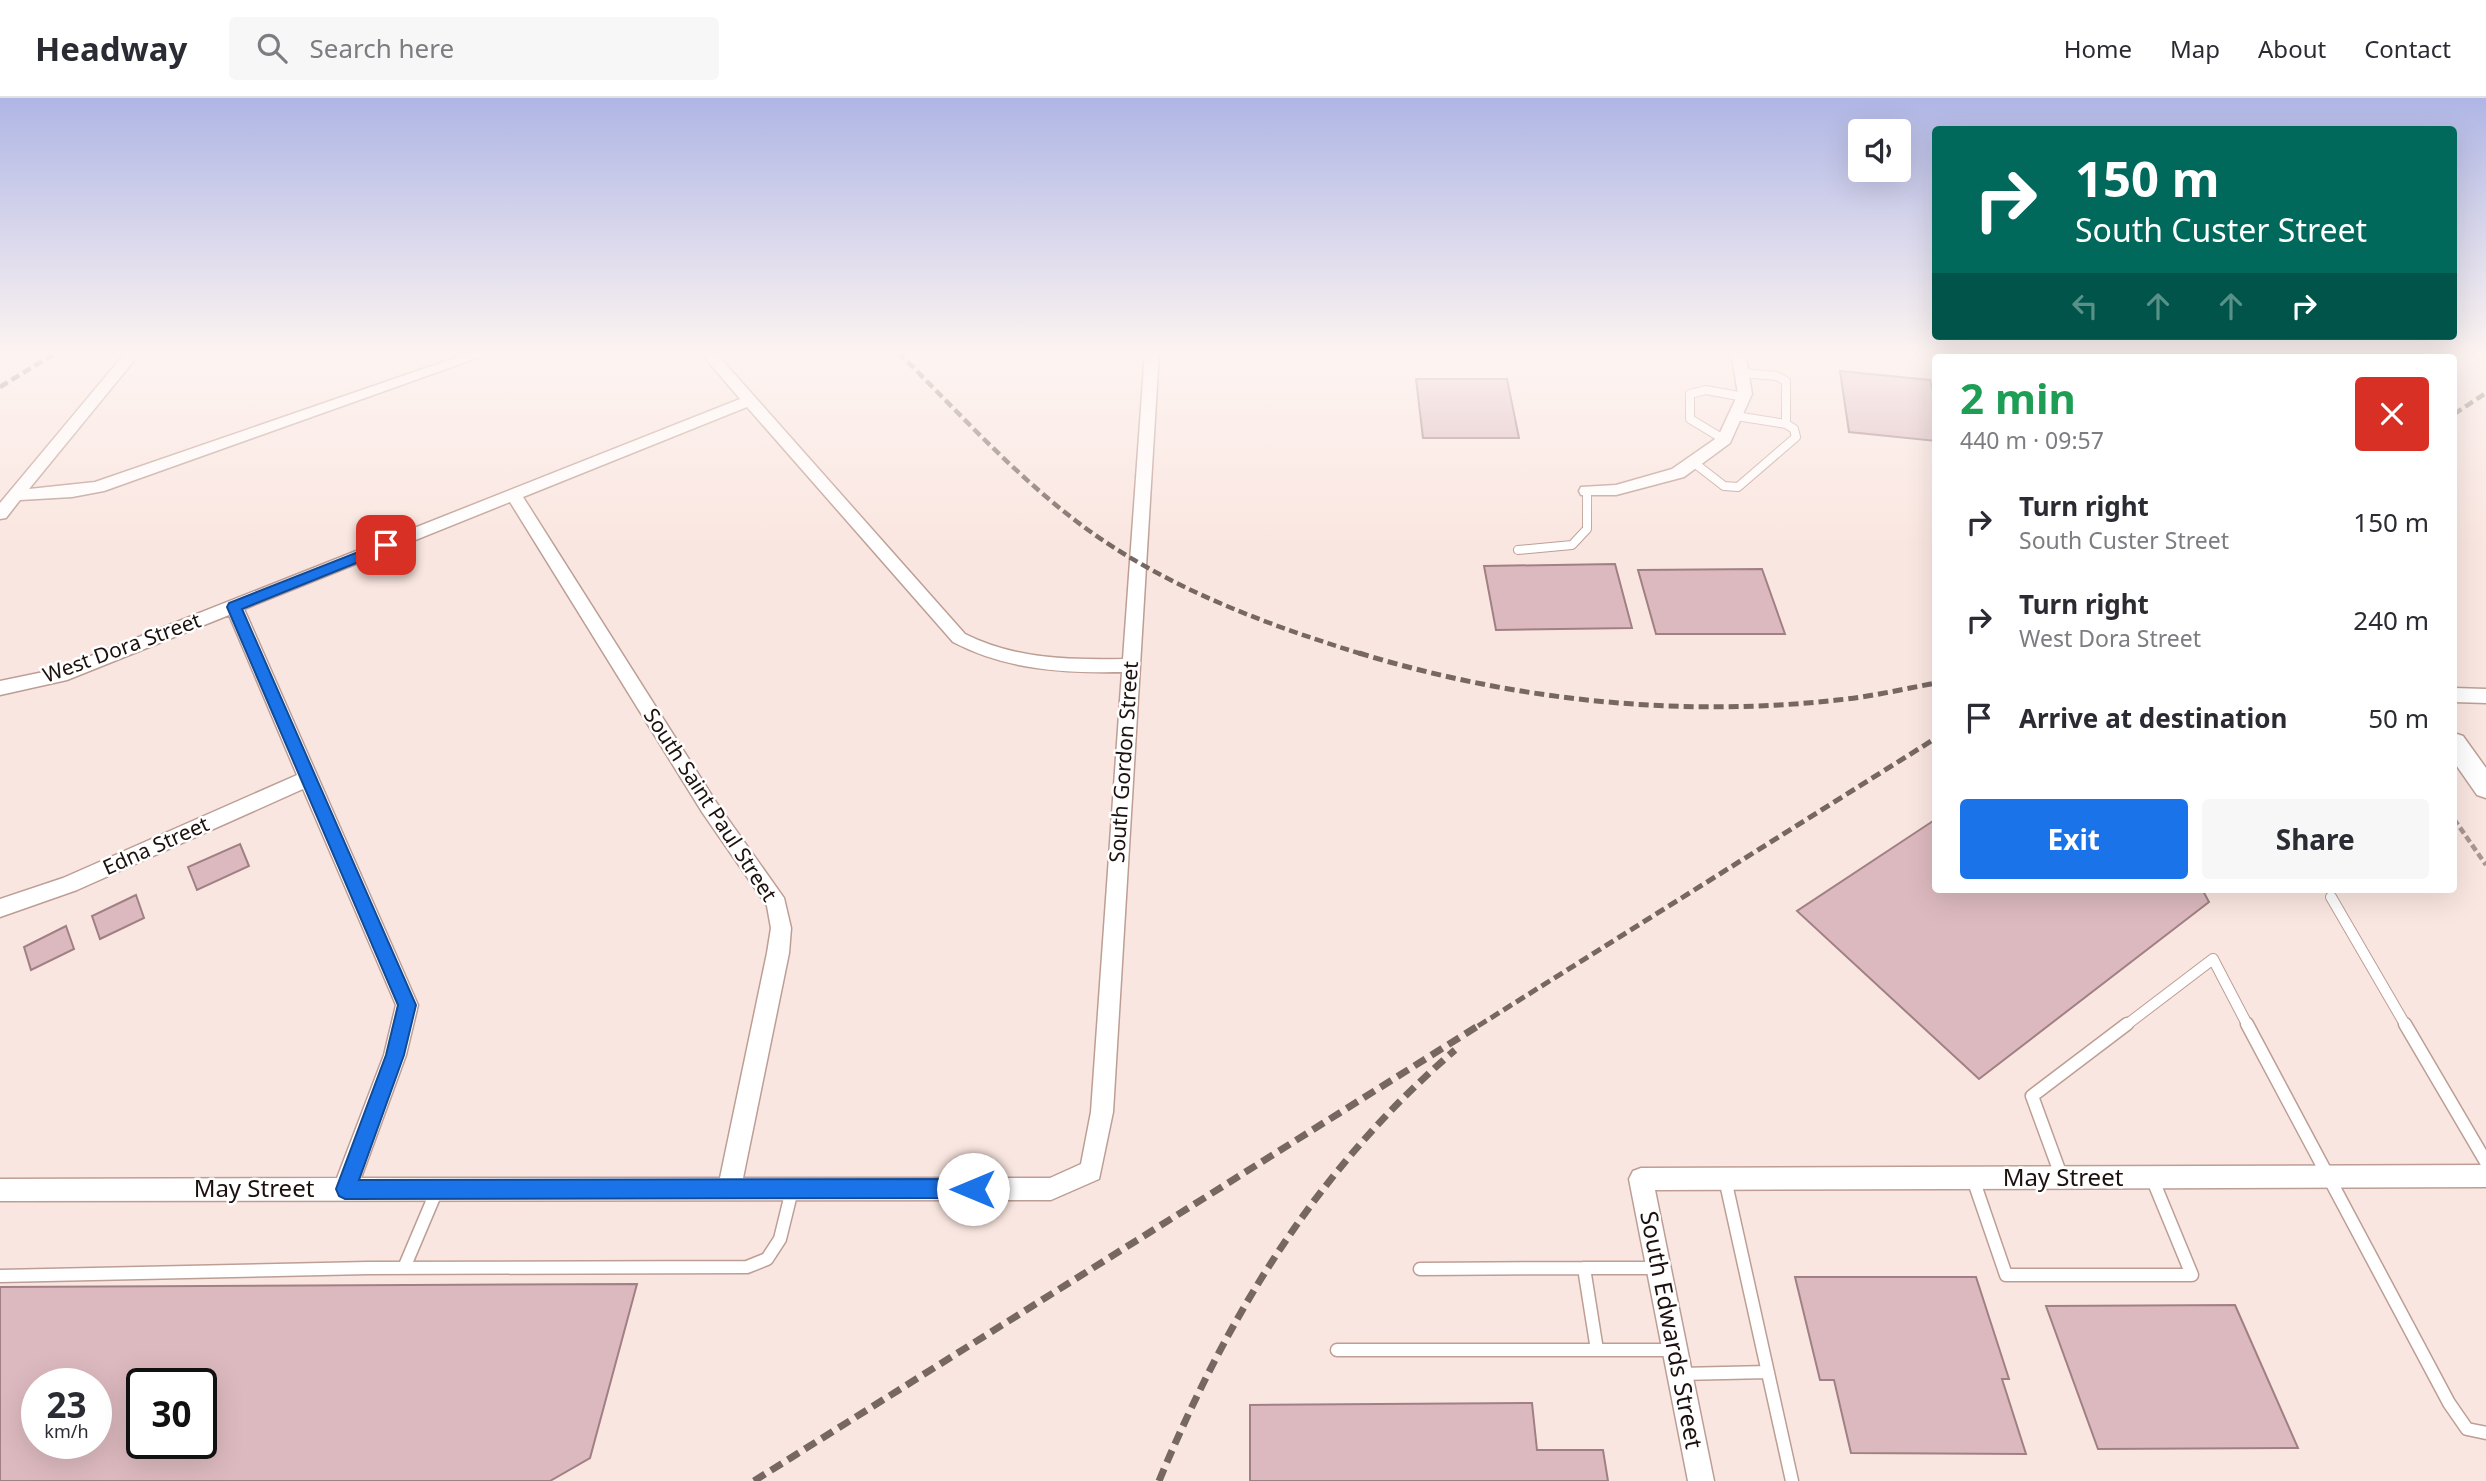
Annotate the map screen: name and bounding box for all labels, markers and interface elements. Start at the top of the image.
search box [229,17,719,80]
text: Headway [35,26,187,71]
icon: search [253,29,291,67]
text: Search here [309,30,454,66]
text: Home [2064,32,2132,65]
text: Map [2170,32,2220,65]
text: About [2258,32,2326,65]
text: Contact [2364,32,2451,65]
map controls [1848,119,1911,182]
button: sound [1848,119,1911,182]
text: 150 m [2075,145,2220,211]
icon: right [1960,154,2051,245]
text: South Custer Street [2075,208,2367,251]
icon: left [2066,287,2104,325]
icon: ahead [2139,287,2177,325]
icon: ahead [2212,287,2250,325]
icon: right [2285,287,2323,325]
text: 2 min [1960,369,2076,426]
button: close [2355,377,2429,451]
text: 440 m · 09:57 [1960,424,2104,456]
text: Turn right [2019,488,2149,524]
icon: right [1960,503,1998,541]
text: 150 m [2353,504,2429,540]
pin [356,515,416,575]
text: South Custer Street [2019,524,2229,556]
icon: arrive [367,526,405,564]
text: Turn right [2019,586,2149,622]
icon: right [1960,601,1998,639]
text: 240 m [2353,602,2429,638]
street label: West Dora Street [39,605,205,689]
text: West Dora Street [2019,622,2201,654]
street label: South Gordon Street [1102,660,1144,864]
icon: arrive [1960,699,1998,737]
text: Arrive at destination [2019,700,2288,736]
text: 50 m [2368,700,2429,736]
street label: South Saint Paul Street [638,702,784,907]
button: Exit [1960,799,2188,879]
button: Share [2202,799,2429,879]
street label: Edna Street [98,809,213,881]
position arrow [936,1152,1010,1226]
street label: May Street [2003,1160,2124,1193]
street label: May Street [194,1171,315,1204]
street label: South Edwards Street [1633,1208,1712,1452]
speed limit sign: 30 [126,1368,217,1459]
text: 23 [46,1381,87,1428]
text: km/h [44,1419,89,1443]

